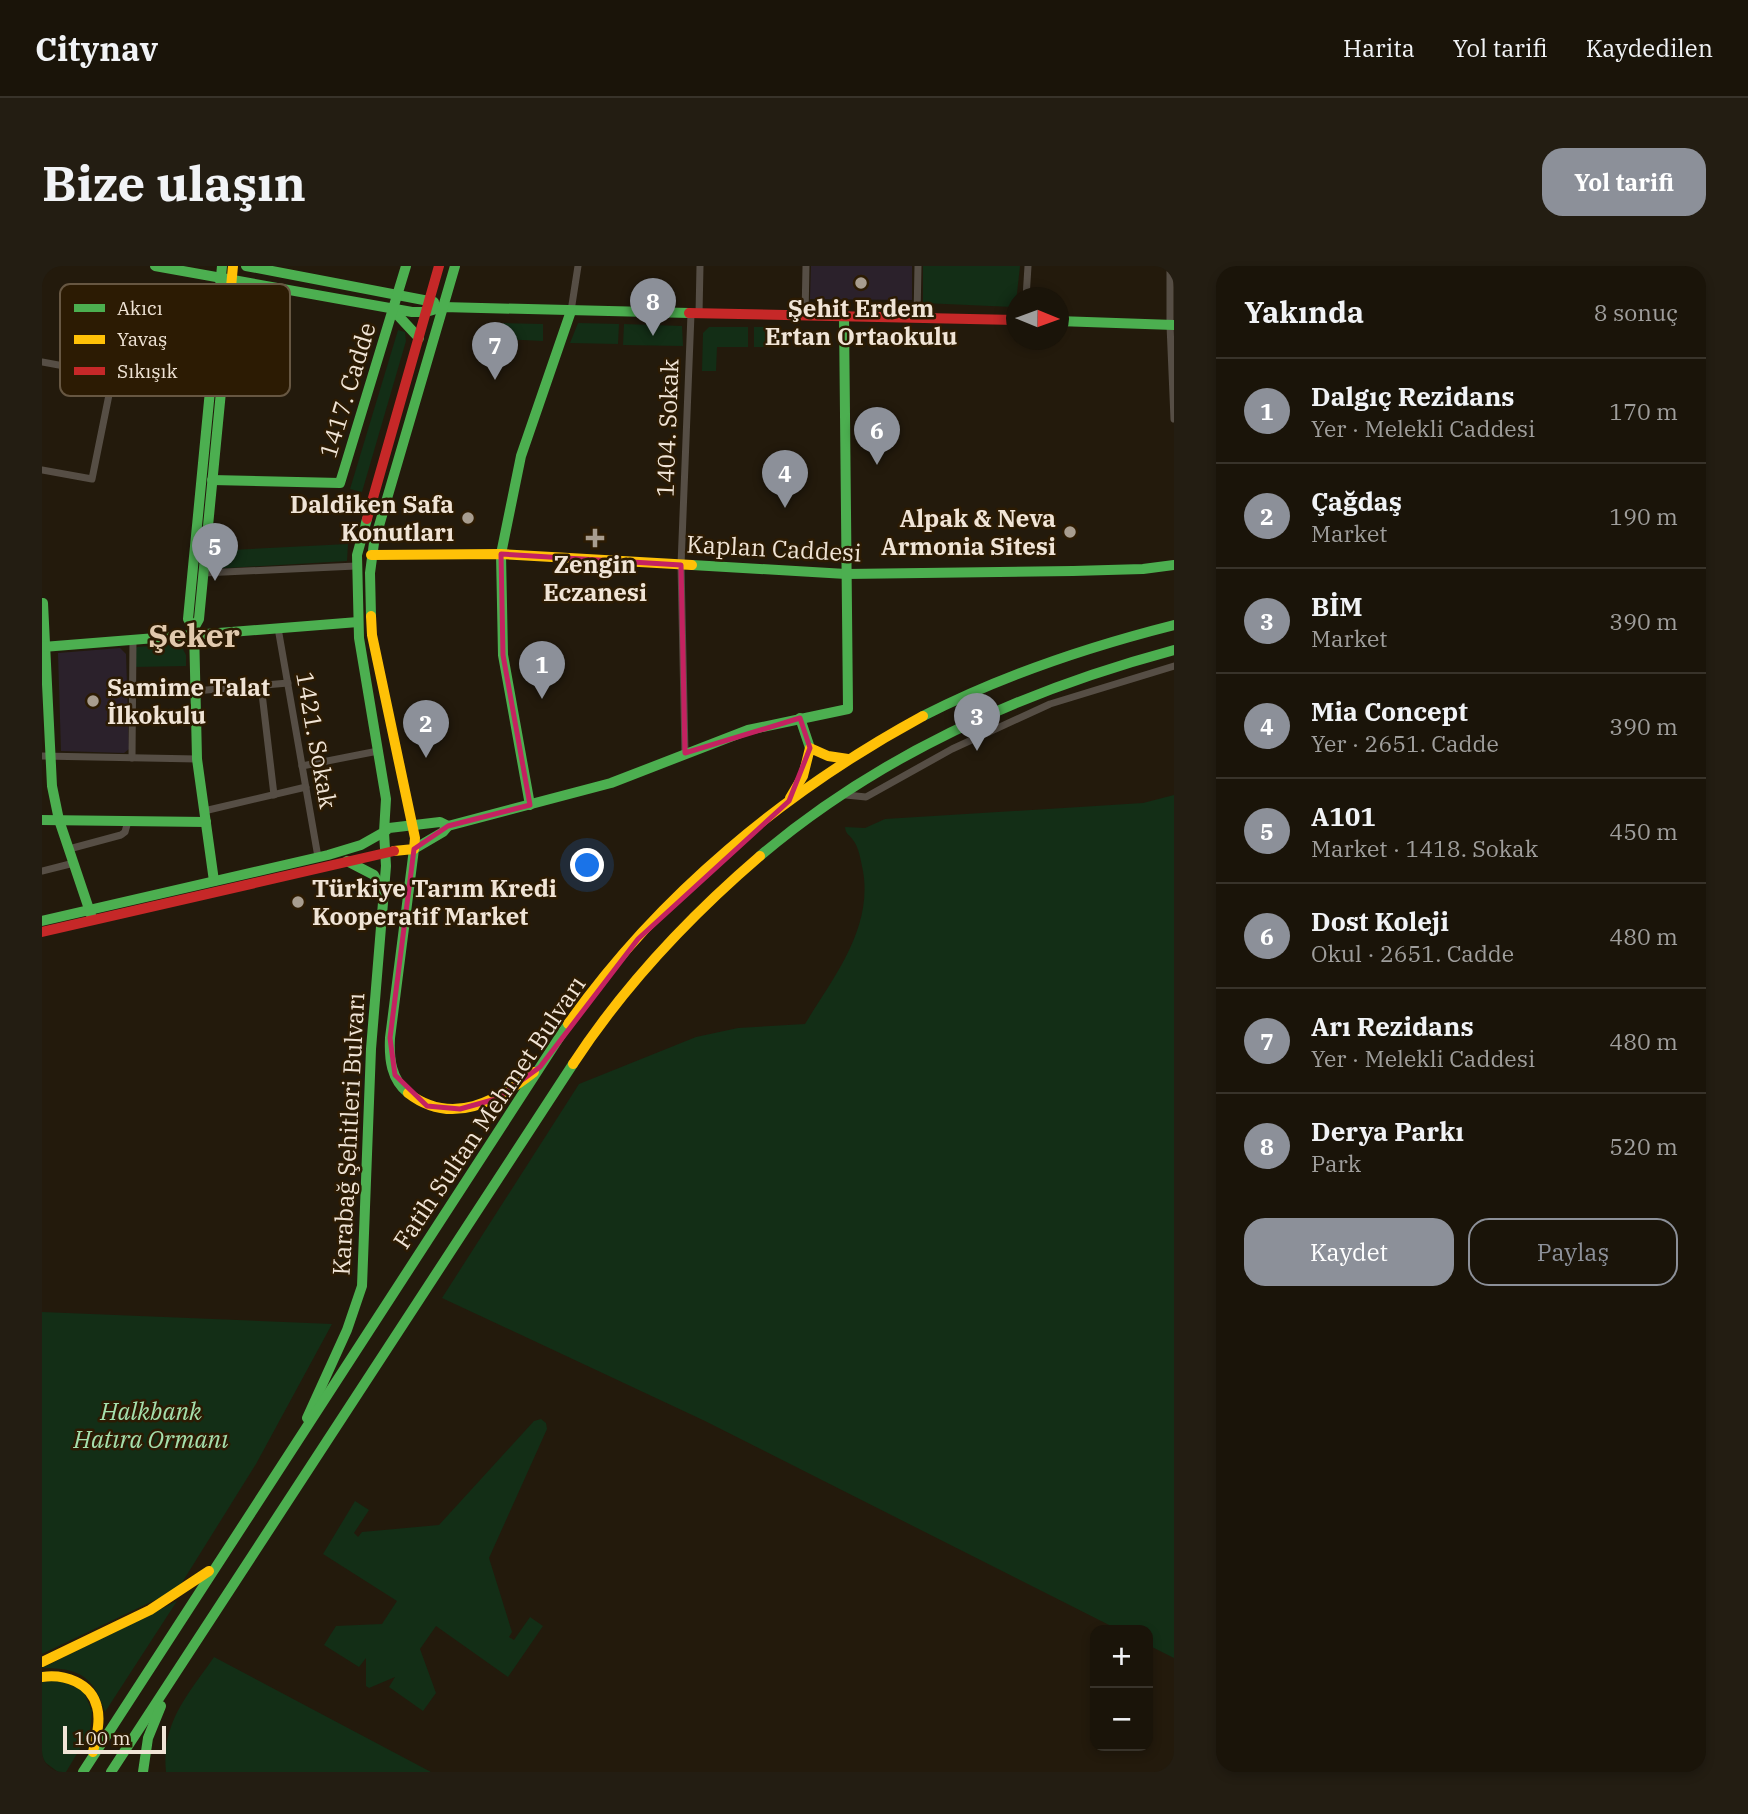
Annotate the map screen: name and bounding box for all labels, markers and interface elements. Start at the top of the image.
text: Citynav [35,27,158,70]
text: Harita [1343,32,1415,64]
text: Yol tarifi [1453,32,1548,64]
text: Kaydedilen [1586,32,1713,64]
button: Yol tarifi [1542,148,1706,216]
text: Bize ulaşın [42,151,306,214]
marker: Şehit Erdem Ertan Ortaokulu [853,275,869,291]
pin: 8 [630,278,676,336]
legend [60,284,290,396]
north arrow [1006,287,1069,350]
place label: Şehit Erdem Ertan Ortaokulu [765,292,957,352]
text: Yakında [1244,292,1364,331]
text: Akıcı [117,296,163,320]
text: 8 sonuç [1594,297,1678,327]
street label: 1417. Cadde [311,318,383,462]
pin: 7 [472,322,518,380]
text: Yavaş [117,327,167,351]
street label: 1404. Sokak [649,358,685,498]
text: Sıkışık [117,359,178,383]
text: Dalgıç Rezidans [1311,379,1515,413]
text: 1 [1260,396,1274,426]
text: 170 m [1609,396,1678,426]
pin: 6 [854,407,900,465]
text: Yer · Melekli Caddesi [1311,413,1535,443]
pin: 4 [762,450,808,508]
text: Çağdaş [1311,484,1402,518]
place label: Daldiken Safa Konutları [290,488,454,548]
text: 2 [1260,501,1274,531]
text: 190 m [1609,501,1678,531]
place label: Alpak & Neva Armonia Sitesi [881,502,1056,562]
marker: Daldiken Safa Konutları [460,510,476,526]
text: Market [1311,518,1387,548]
pin: 5 [192,523,238,581]
marker: Alpak & Neva Armonia Sitesi [1062,524,1078,540]
street label: Kaplan Caddesi [686,527,862,569]
marker: Zengin Eczanesi [587,530,603,546]
place label: Zengin Eczanesi [543,548,647,608]
text: BİM [1311,589,1363,623]
text: 3 [1260,606,1274,636]
text: 390 m [1609,606,1678,636]
district label: Şeker [148,614,240,656]
text: Market [1311,623,1387,653]
pin: 1 [519,641,565,699]
street label: 1421. Sokak [289,669,345,811]
place label: Samime Talat İlkokulu [107,671,270,731]
marker: Samime Talat İlkokulu [85,693,101,709]
pin: 3 [954,693,1000,751]
text: Mia Concept [1311,694,1468,728]
pin: 2 [403,700,449,758]
text: 4 [1260,711,1274,741]
text: 390 m [1609,711,1678,741]
text: Yer · 2651. Cadde [1311,728,1499,758]
text: A101 [1311,799,1376,833]
text: 5 [1260,816,1274,846]
text: 450 m [1609,816,1678,846]
text: Market · 1418. Sokak [1311,833,1538,863]
your location [570,848,604,882]
place label: Türkiye Tarım Kredi Kooperatif Market [312,872,557,932]
marker: Türkiye Tarım Kredi Kooperatif Market [290,894,306,910]
text: Dost Koleji [1311,904,1449,938]
text: 6 [1260,921,1274,951]
text: 480 m [1609,921,1678,951]
text: Okul · 2651. Cadde [1311,938,1514,968]
street label: Fatih Sultan Mehmet Bulvarı [386,969,592,1255]
street label: Karabağ Şehitleri Bulvarı [325,992,371,1276]
text: Arı Rezidans [1311,1009,1474,1043]
text: 7 [1260,1026,1274,1056]
text: 480 m [1609,1026,1678,1056]
text: Yer · Melekli Caddesi [1311,1043,1535,1073]
text: Derya Parkı [1311,1114,1464,1148]
text: 8 [1260,1131,1274,1161]
text: 520 m [1609,1131,1678,1161]
text: Park [1311,1148,1361,1178]
button: Kaydet [1244,1218,1454,1286]
button: Paylaş [1468,1218,1678,1286]
park label: Halkbank Hatıra Ormanı [73,1395,228,1455]
map controls [1090,1625,1153,1751]
button: + [1090,1625,1153,1688]
button: − [1090,1688,1153,1751]
scale bar [63,1723,166,1755]
text: 100 m [74,1726,131,1750]

